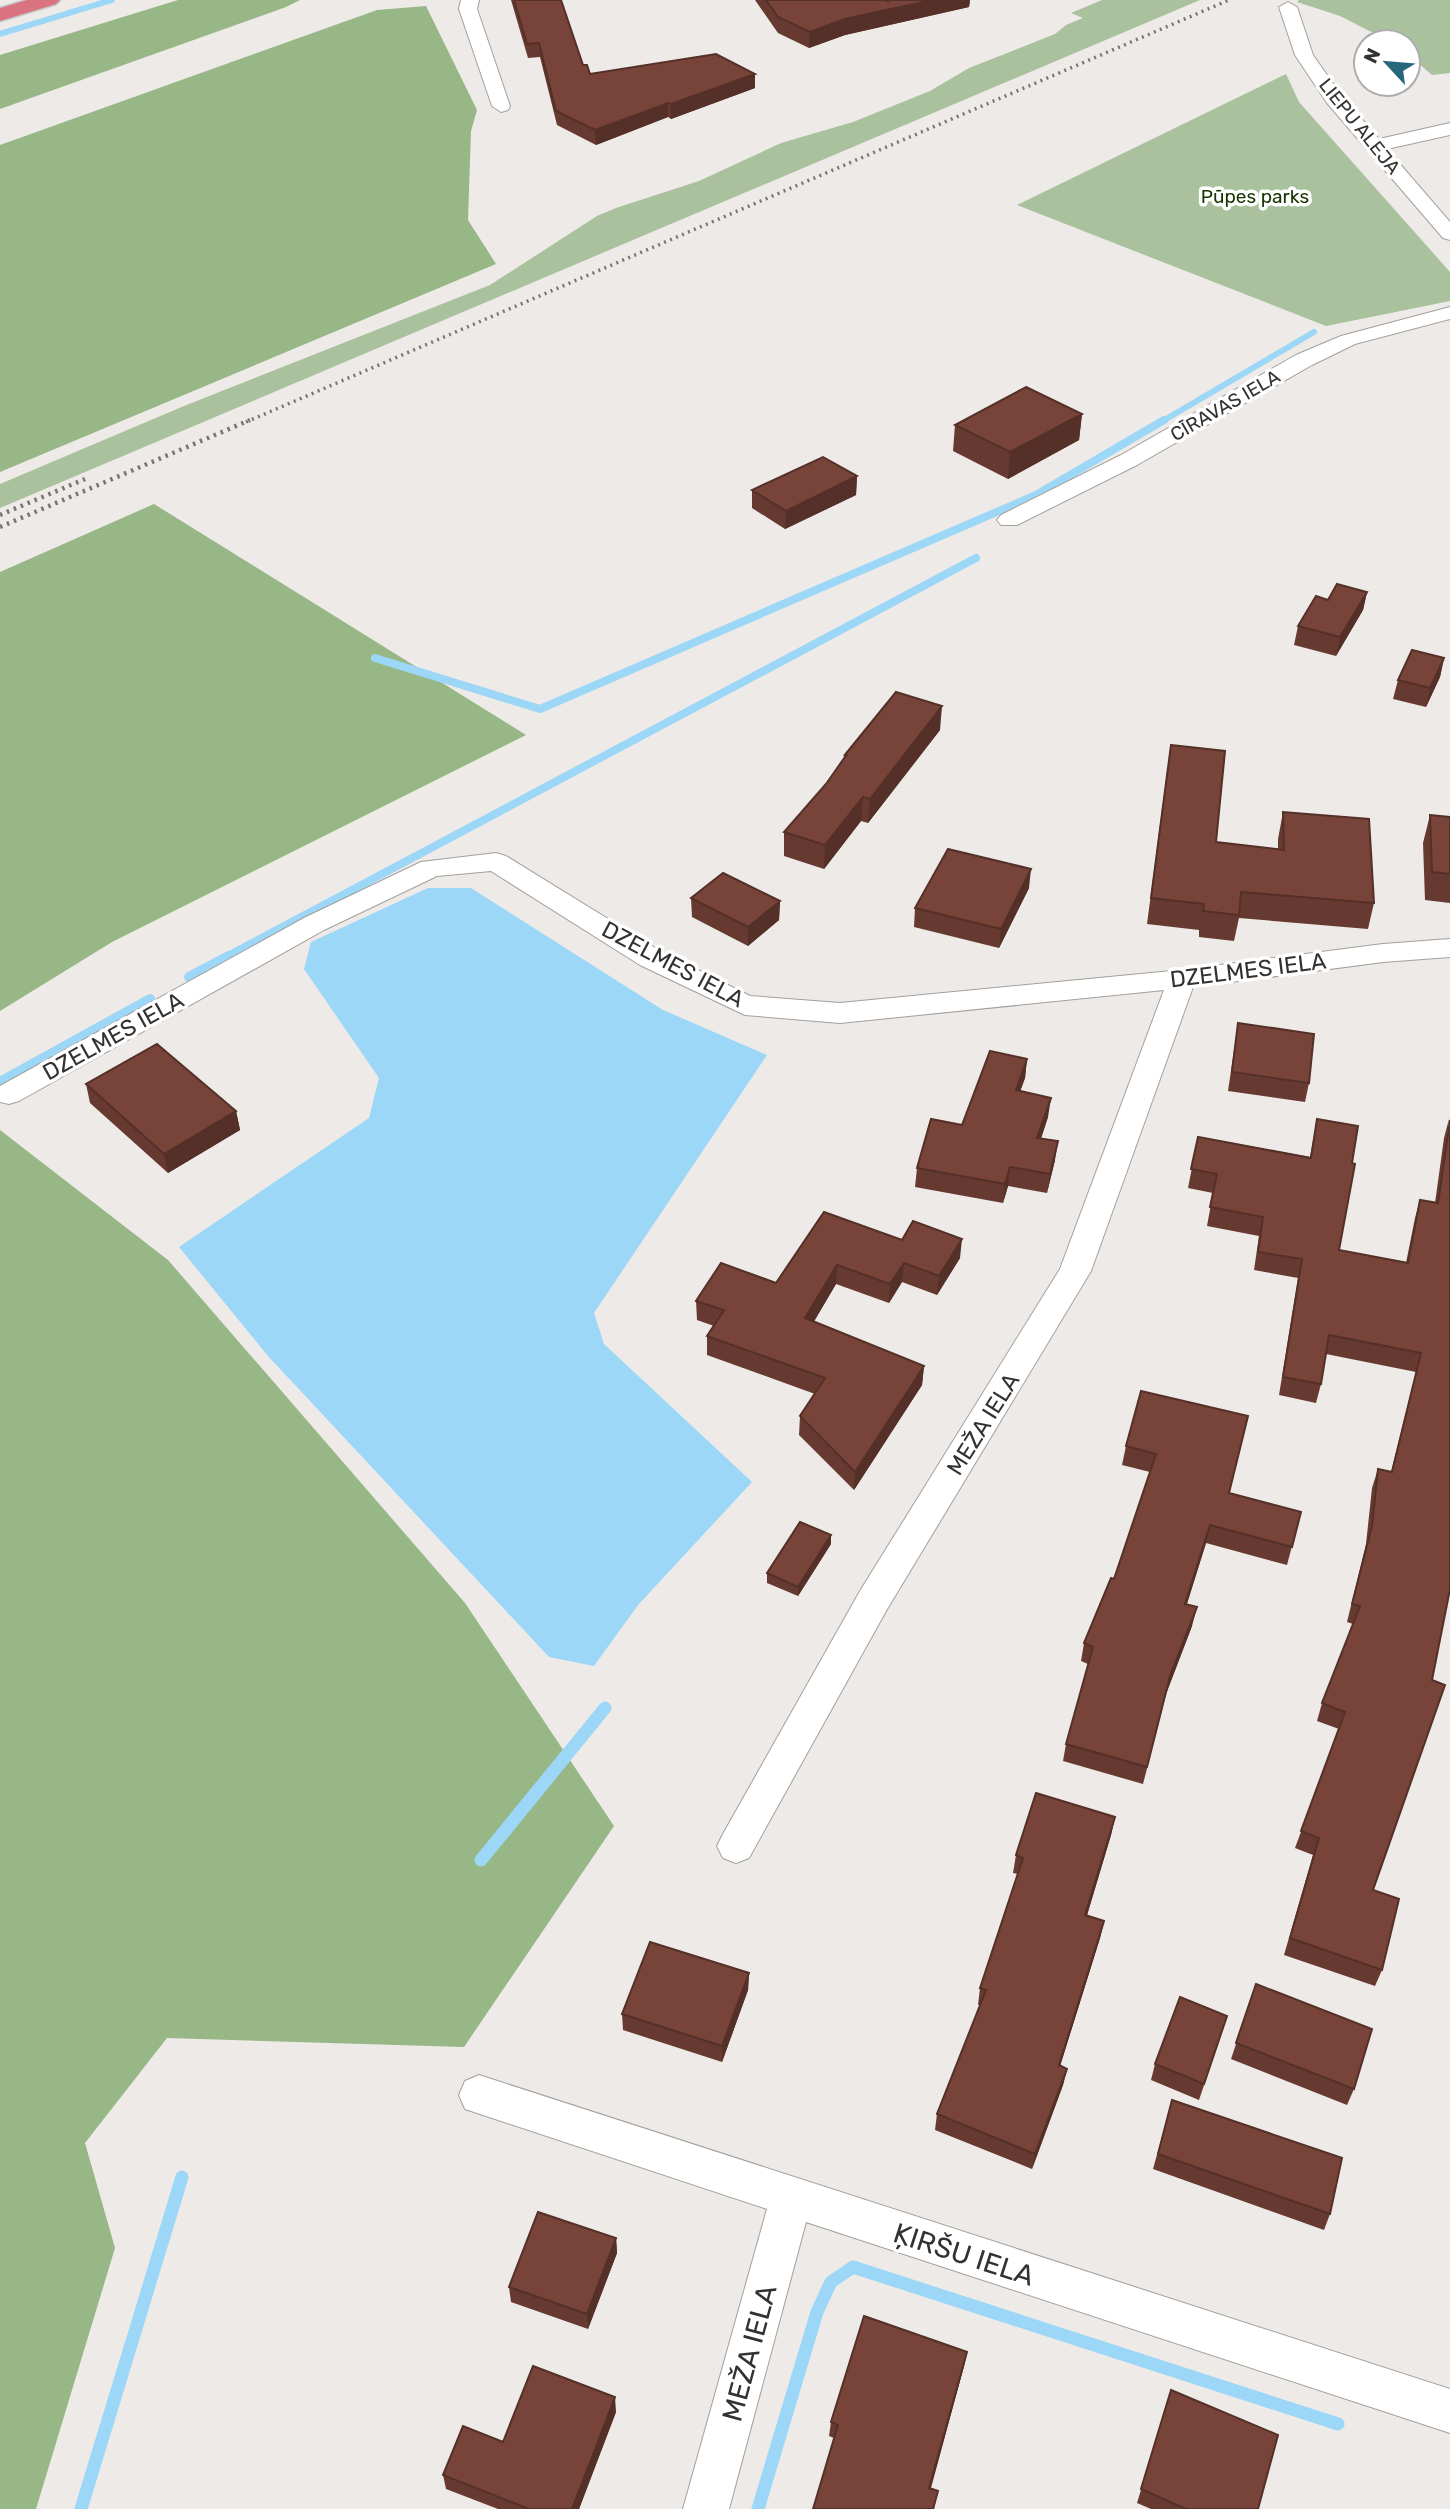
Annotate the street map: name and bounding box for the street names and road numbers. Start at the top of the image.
street label: LIEPU ALEJA [1314,74,1405,179]
street label: CĪRAVAS IELA [1166,365,1284,446]
street label: DZELMES IELA [597,915,749,1013]
street label: DZELMES IELA [1168,947,1328,993]
street label: DZELMES IELA [38,986,188,1086]
street label: MEŽA IELA [941,1368,1025,1480]
street label: ĶIRŠU IELA [889,2216,1039,2293]
street label: MEŽA IELA [715,2281,784,2425]

